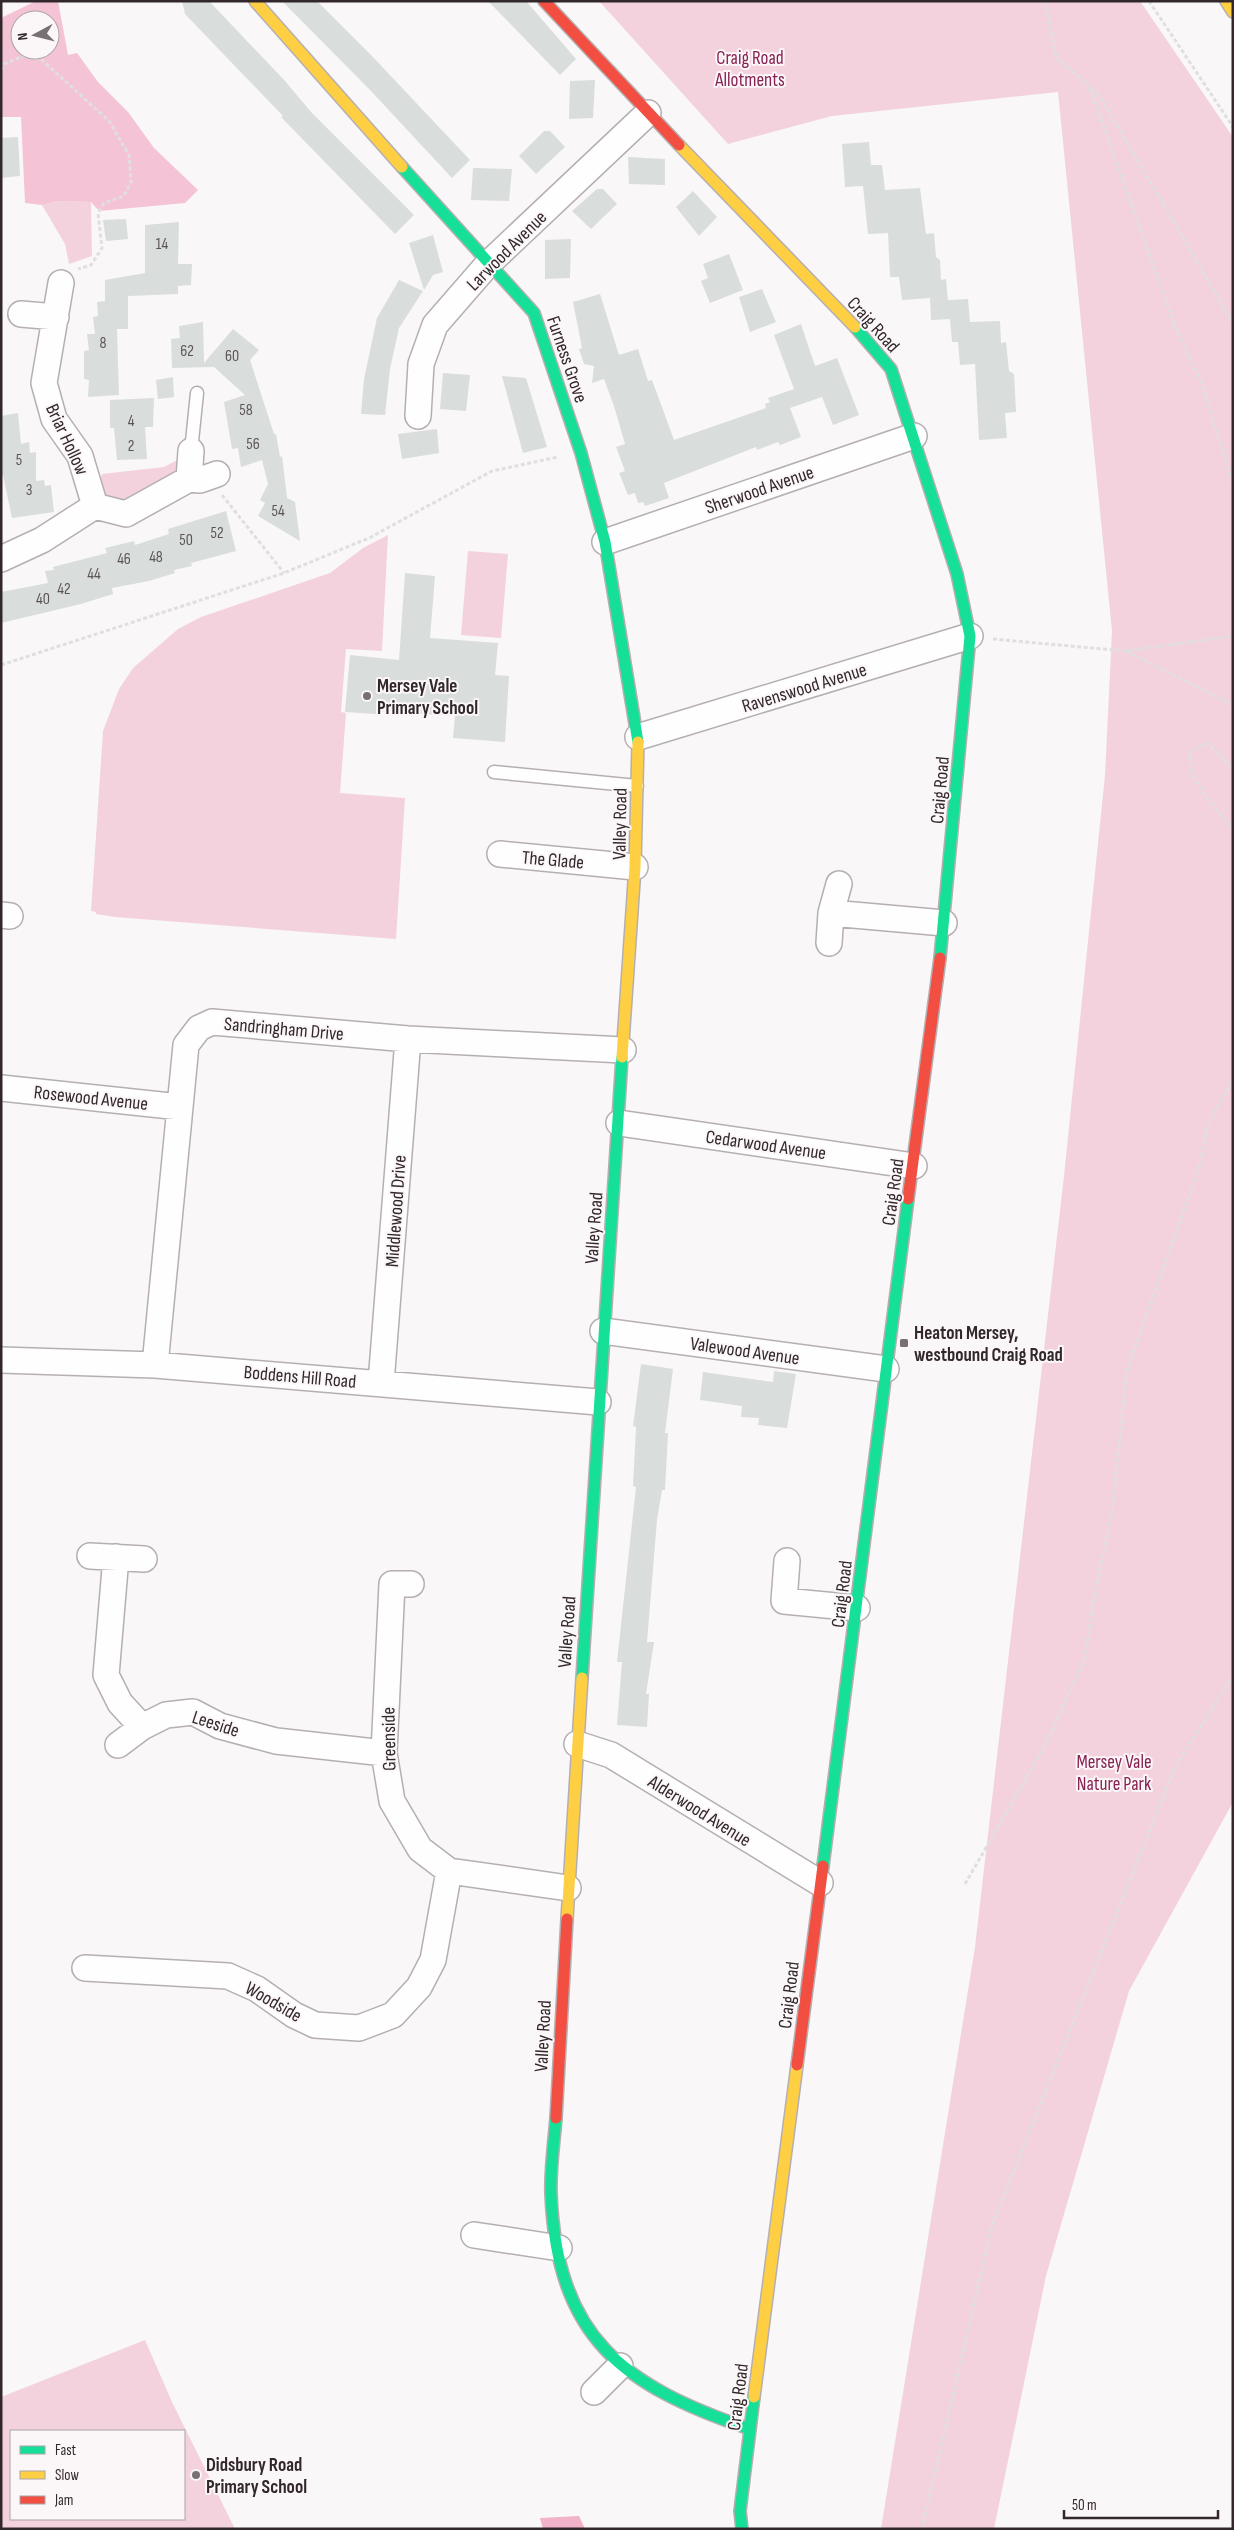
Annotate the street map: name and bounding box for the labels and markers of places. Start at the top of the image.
place label: Mersey Vale Primary School [377,675,478,720]
marker: Mersey Vale Primary School [361,690,373,702]
place label: Heaton Mersey, westbound Craig Road [914,1322,1063,1367]
marker: Heaton Mersey, westbound Craig Road [898,1337,910,1349]
place label: Didsbury Road Primary School [206,2454,307,2499]
marker: Didsbury Road Primary School [190,2469,202,2481]

